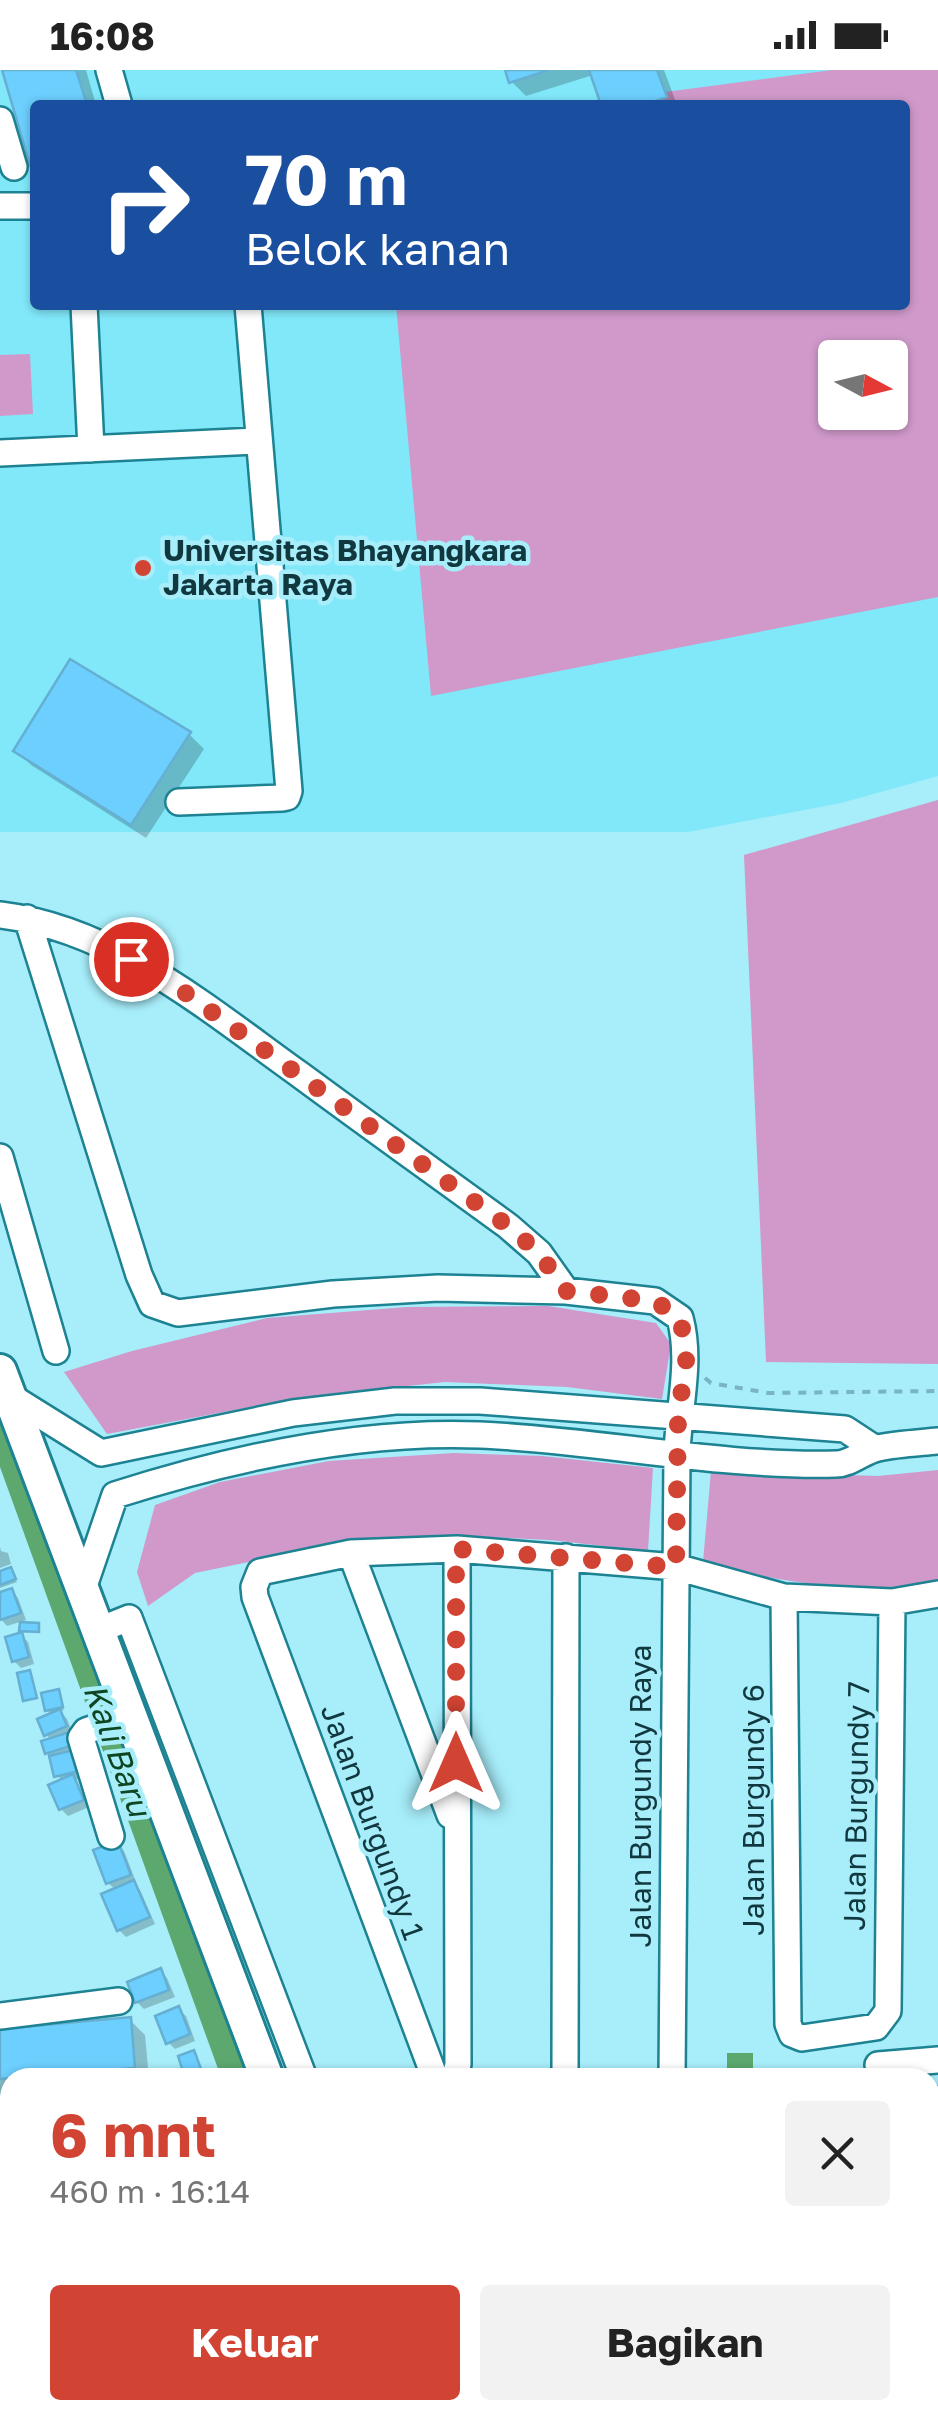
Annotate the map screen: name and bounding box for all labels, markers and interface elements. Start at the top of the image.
text: 16:08 [50,13,155,58]
text: 70 m [245,136,407,220]
icon: right [80,140,210,270]
text: Belok kanan [245,221,510,275]
north arrow [818,340,908,430]
map controls [818,340,908,430]
place label: Universitas Bhayangkara Jakarta Raya [163,532,527,602]
marker: Universitas Bhayangkara Jakarta Raya [132,557,154,579]
pin [89,917,174,1002]
icon: arrive [104,932,159,987]
street label: Jalan Burgundy Raya [622,1645,658,1947]
water label: Kali Baru [76,1678,160,1823]
street label: Jalan Burgundy 7 [836,1681,876,1931]
street label: Jalan Burgundy 6 [735,1684,771,1936]
street label: Jalan Burgundy 1 [314,1699,432,1944]
position arrow [404,1711,508,1815]
text: 6 mnt [50,2098,216,2170]
button: close [785,2101,890,2206]
text: 460 m · 16:14 [50,2172,250,2210]
button: Keluar [50,2285,460,2400]
button: Bagikan [480,2285,890,2400]

